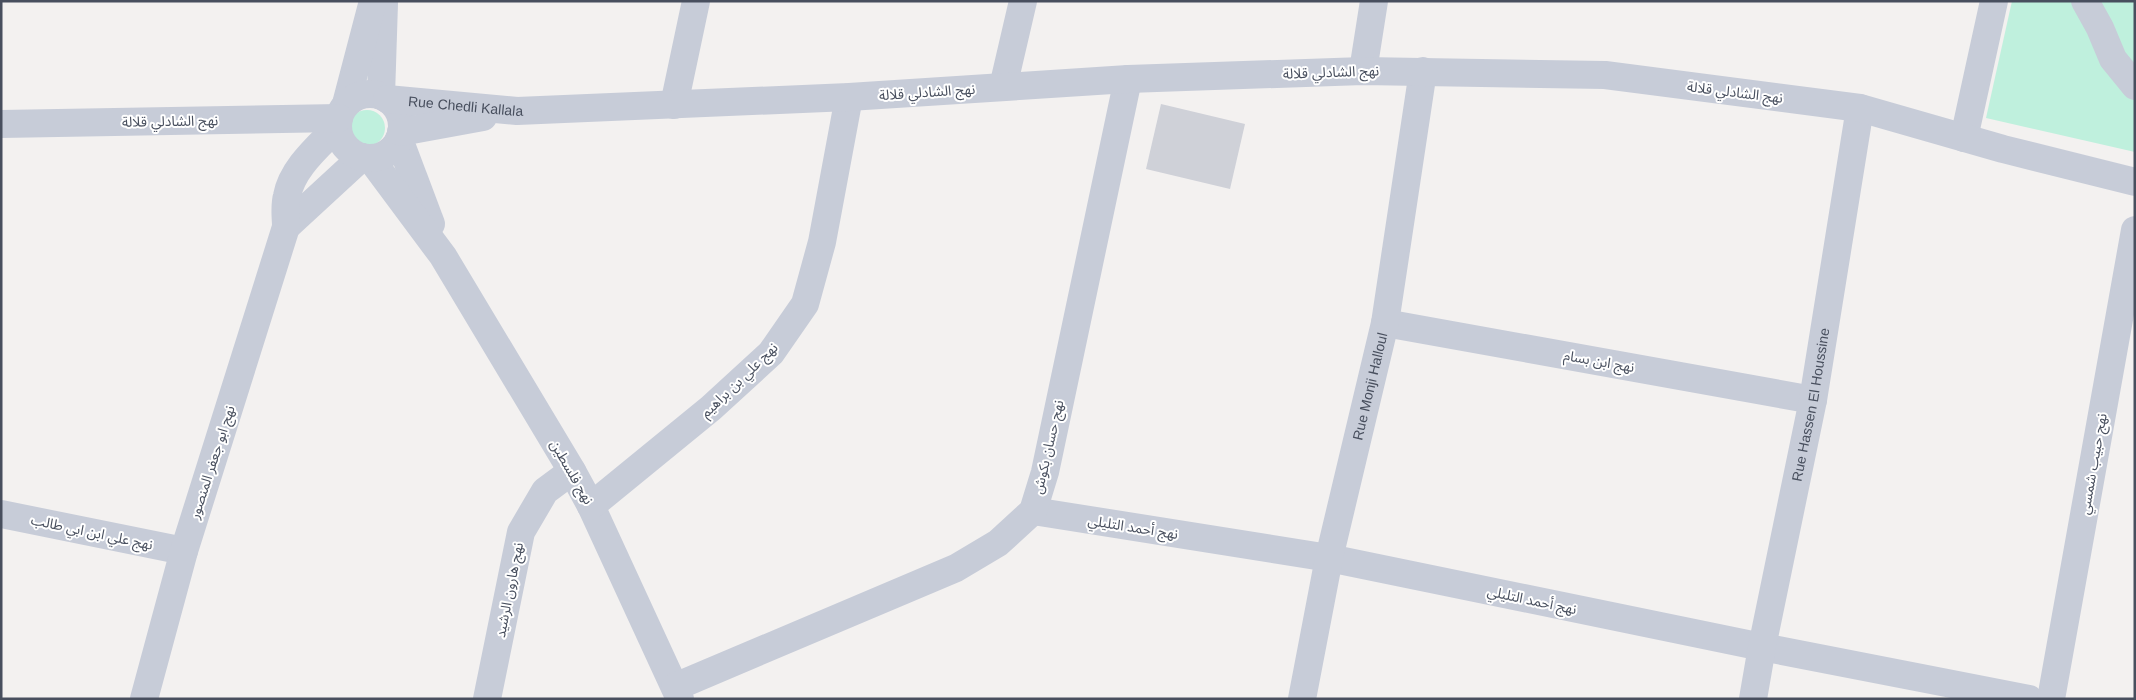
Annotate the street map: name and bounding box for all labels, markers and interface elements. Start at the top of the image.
street label: نهج الشادلي قلالة [1283,62,1380,85]
street label: نهج الشادلي قلالة [1686,78,1784,109]
street label: نهج الشادلي قلالة [878,81,976,107]
street label: Rue Chedli Kallala [407,93,524,119]
street label: نهج الشادلي قلالة [122,112,219,133]
street label: Rue Hassen El Houssine [1788,327,1833,483]
street label: Rue Monji Halloul [1349,331,1390,442]
street label: نهج علي بن براهيم [697,339,783,423]
street label: نهج ابن بسام [1562,347,1636,378]
street label: نهج حسان بكوش [1029,398,1070,496]
street label: نهج ابو جعفر المنصور [186,403,241,523]
street label: نهج حبيب شمسي [2076,412,2113,516]
street label: نهج فلسطين [545,437,597,509]
street label: نهج علي ابن ابي طالب [29,511,155,556]
street label: نهج أحمد التليلي [1086,511,1179,545]
street label: نهج هارون الرشيد [492,541,529,640]
street label: نهج أحمد التليلي [1485,582,1579,621]

